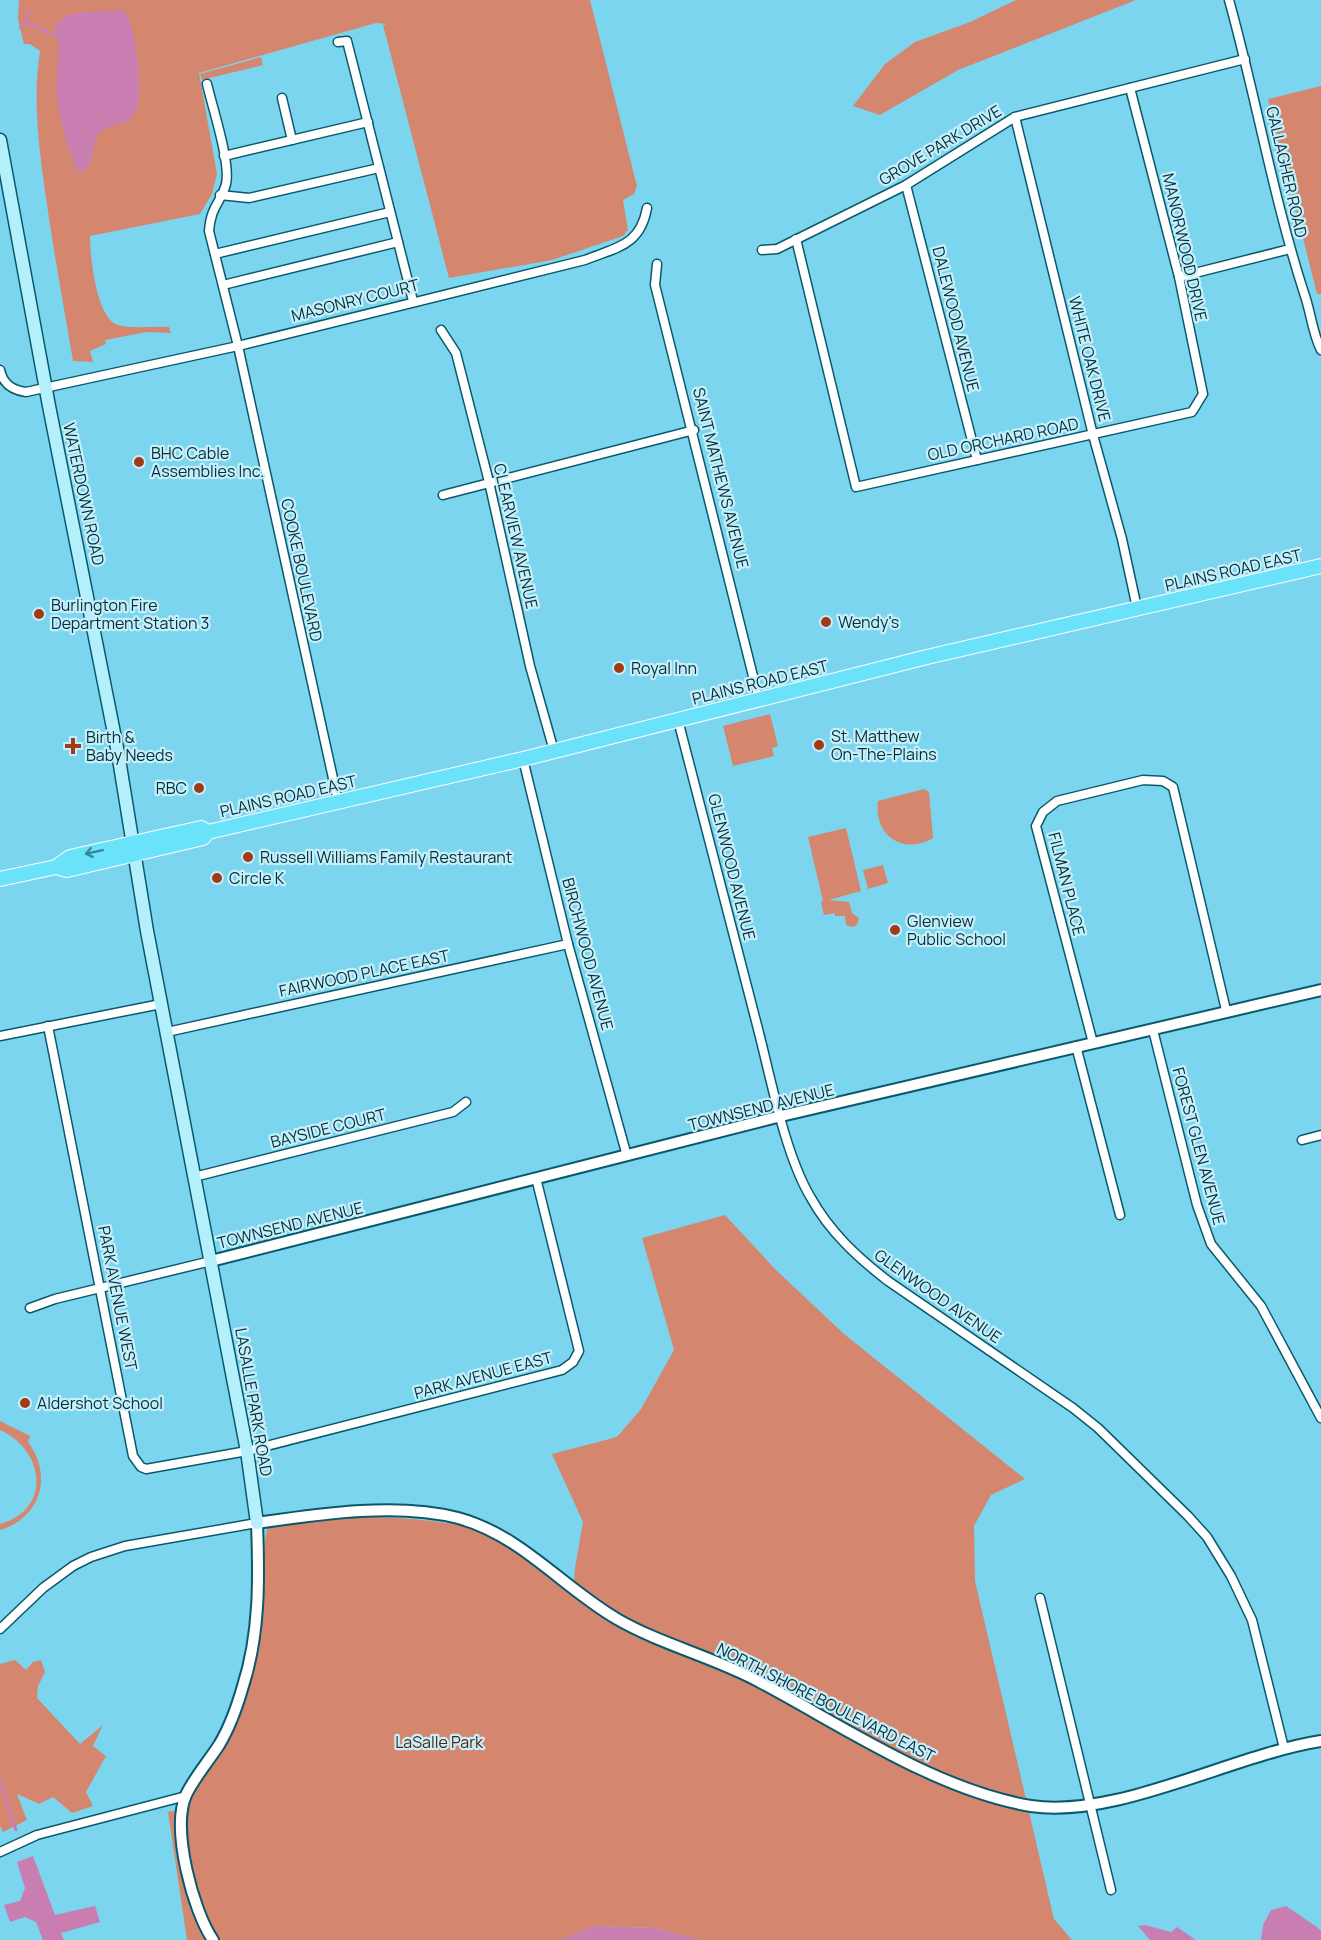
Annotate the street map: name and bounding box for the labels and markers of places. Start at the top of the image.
place label: BHC Cable Assemblies Inc. [151,442,264,482]
marker: BHC Cable Assemblies Inc. [132,455,146,469]
place label: Burlington Fire Department Station 3 [51,594,209,634]
marker: Burlington Fire Department Station 3 [32,607,46,621]
place label: Wendy's [838,611,899,633]
marker: Wendy's [819,615,833,629]
place label: Royal Inn [631,657,697,679]
marker: Royal Inn [612,661,626,675]
place label: St. Matthew On-The-Plains [831,725,937,765]
place label: Birth & Baby Needs [86,726,173,766]
marker: Birth & Baby Needs [64,737,82,755]
marker: St. Matthew On-The-Plains [812,738,826,752]
place label: RBC [156,777,187,799]
marker: RBC [192,781,206,795]
place label: Russell Williams Family Restaurant [260,846,512,868]
marker: Russell Williams Family Restaurant [241,850,255,864]
place label: Circle K [229,867,285,889]
marker: Circle K [210,871,224,885]
place label: Glenview Public School [907,910,1006,950]
marker: Glenview Public School [888,923,902,937]
place label: Aldershot School [37,1392,163,1414]
marker: Aldershot School [18,1396,32,1410]

